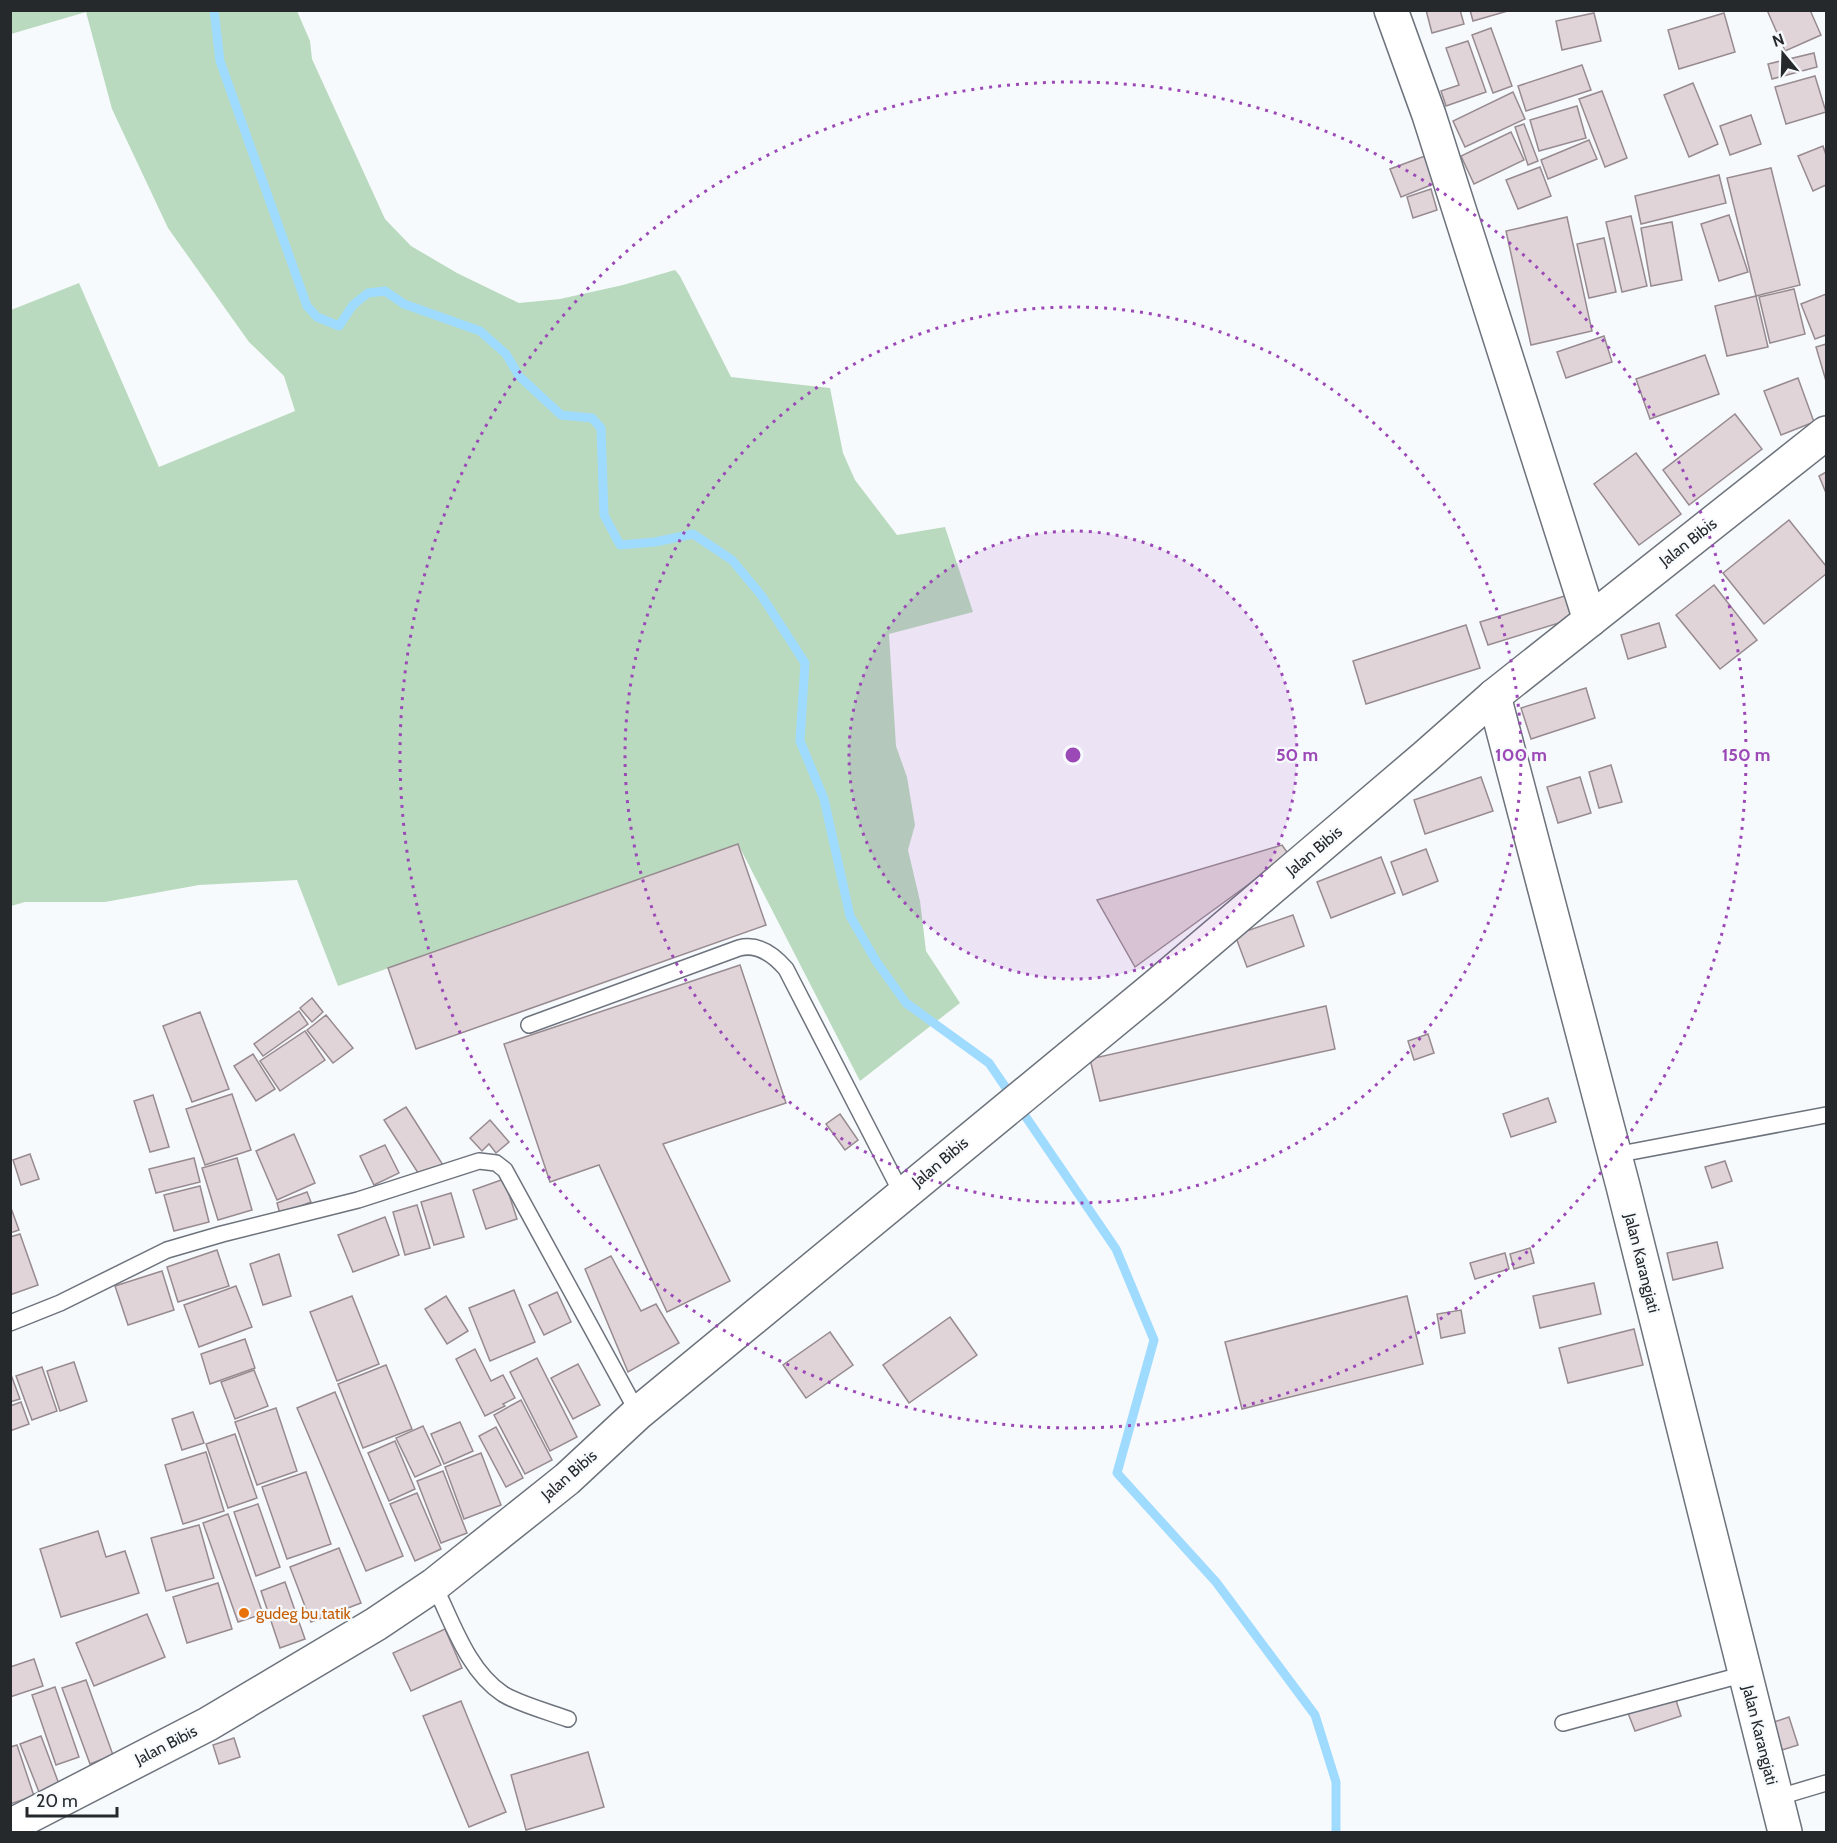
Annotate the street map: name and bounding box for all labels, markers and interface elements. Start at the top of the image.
north arrow [1753,24,1813,84]
text: N [1770,29,1787,51]
street label: Jalan Bibis [1655,514,1721,571]
text: 50 m [1276,744,1318,766]
text: 100 m [1495,744,1547,766]
text: 150 m [1722,744,1770,766]
centre of rings [1063,745,1083,765]
street label: Jalan Bibis [1281,822,1346,881]
street label: Jalan Bibis [907,1133,972,1192]
street label: Jalan Karangjati [1620,1210,1664,1315]
street label: Jalan Bibis [537,1445,601,1505]
place label: gudeg bu tatik [256,1604,352,1623]
marker: gudeg bu tatik [237,1606,251,1620]
street label: Jalan Karangjati [1738,1682,1782,1787]
street label: Jalan Bibis [131,1721,201,1769]
scale bar [27,1780,117,1818]
text: 20 m [36,1790,78,1812]

